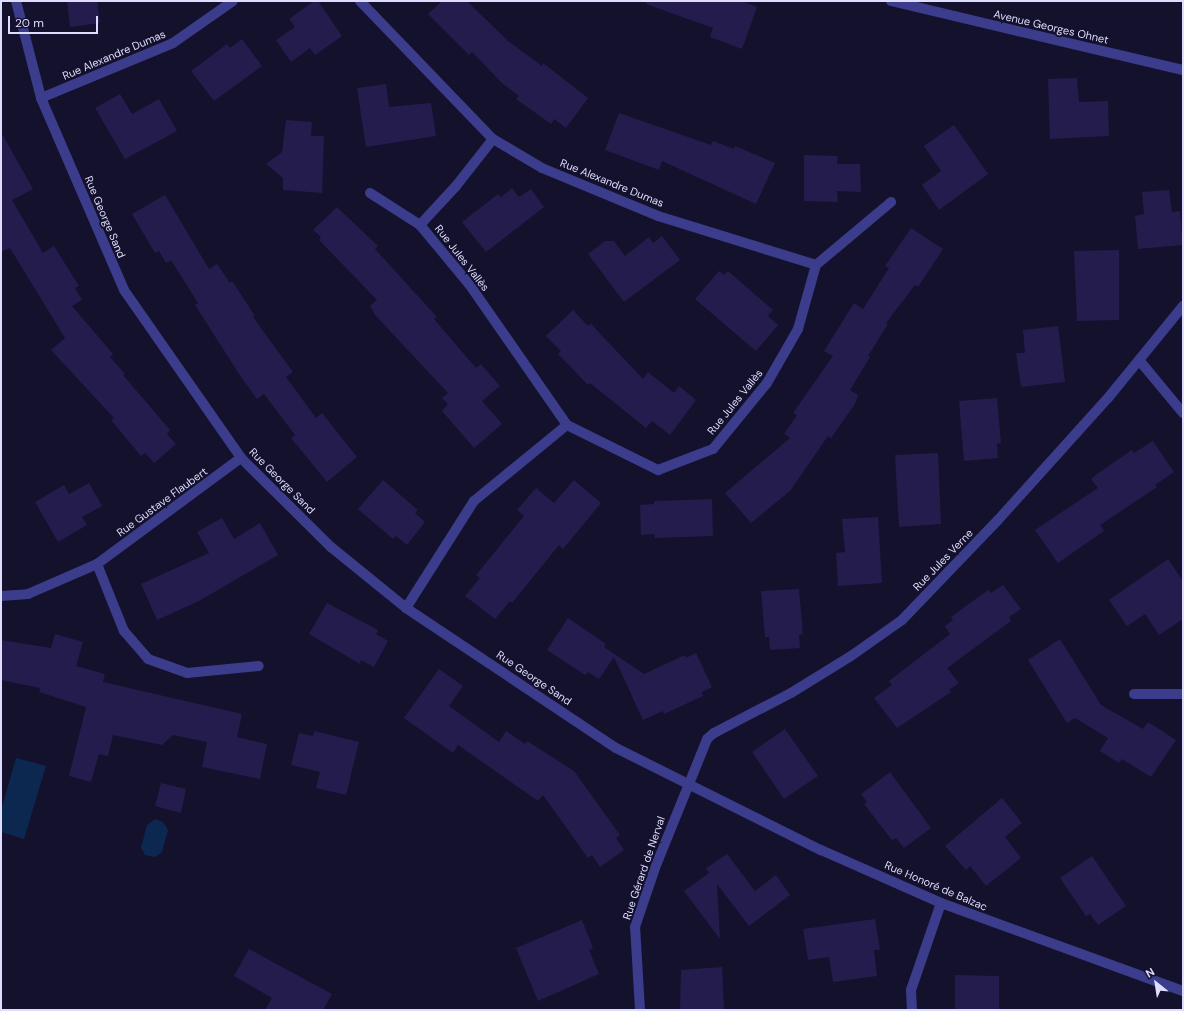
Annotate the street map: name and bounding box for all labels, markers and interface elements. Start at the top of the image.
street label: Avenue Georges Ohnet [992,7,1110,47]
scale bar [10,8,100,34]
text: 20 m [15,15,44,31]
street label: Rue Alexandre Dumas [61,27,167,83]
street label: Rue Alexandre Dumas [558,156,666,210]
street label: Rue George Sand [82,174,128,260]
street label: Rue Jules Vallès [432,222,492,294]
street label: Rue Jules Vallès [705,367,765,437]
street label: Rue George Sand [246,445,318,517]
street label: Rue Gustave Flaubert [114,465,210,539]
street label: Rue Jules Verne [910,526,976,594]
street label: Rue George Sand [494,648,574,708]
street label: Rue Gérard de Nerval [620,815,668,921]
street label: Rue Honoré de Balzac [883,858,989,914]
north arrow [1136,963,1176,1003]
text: N [1143,965,1157,981]

